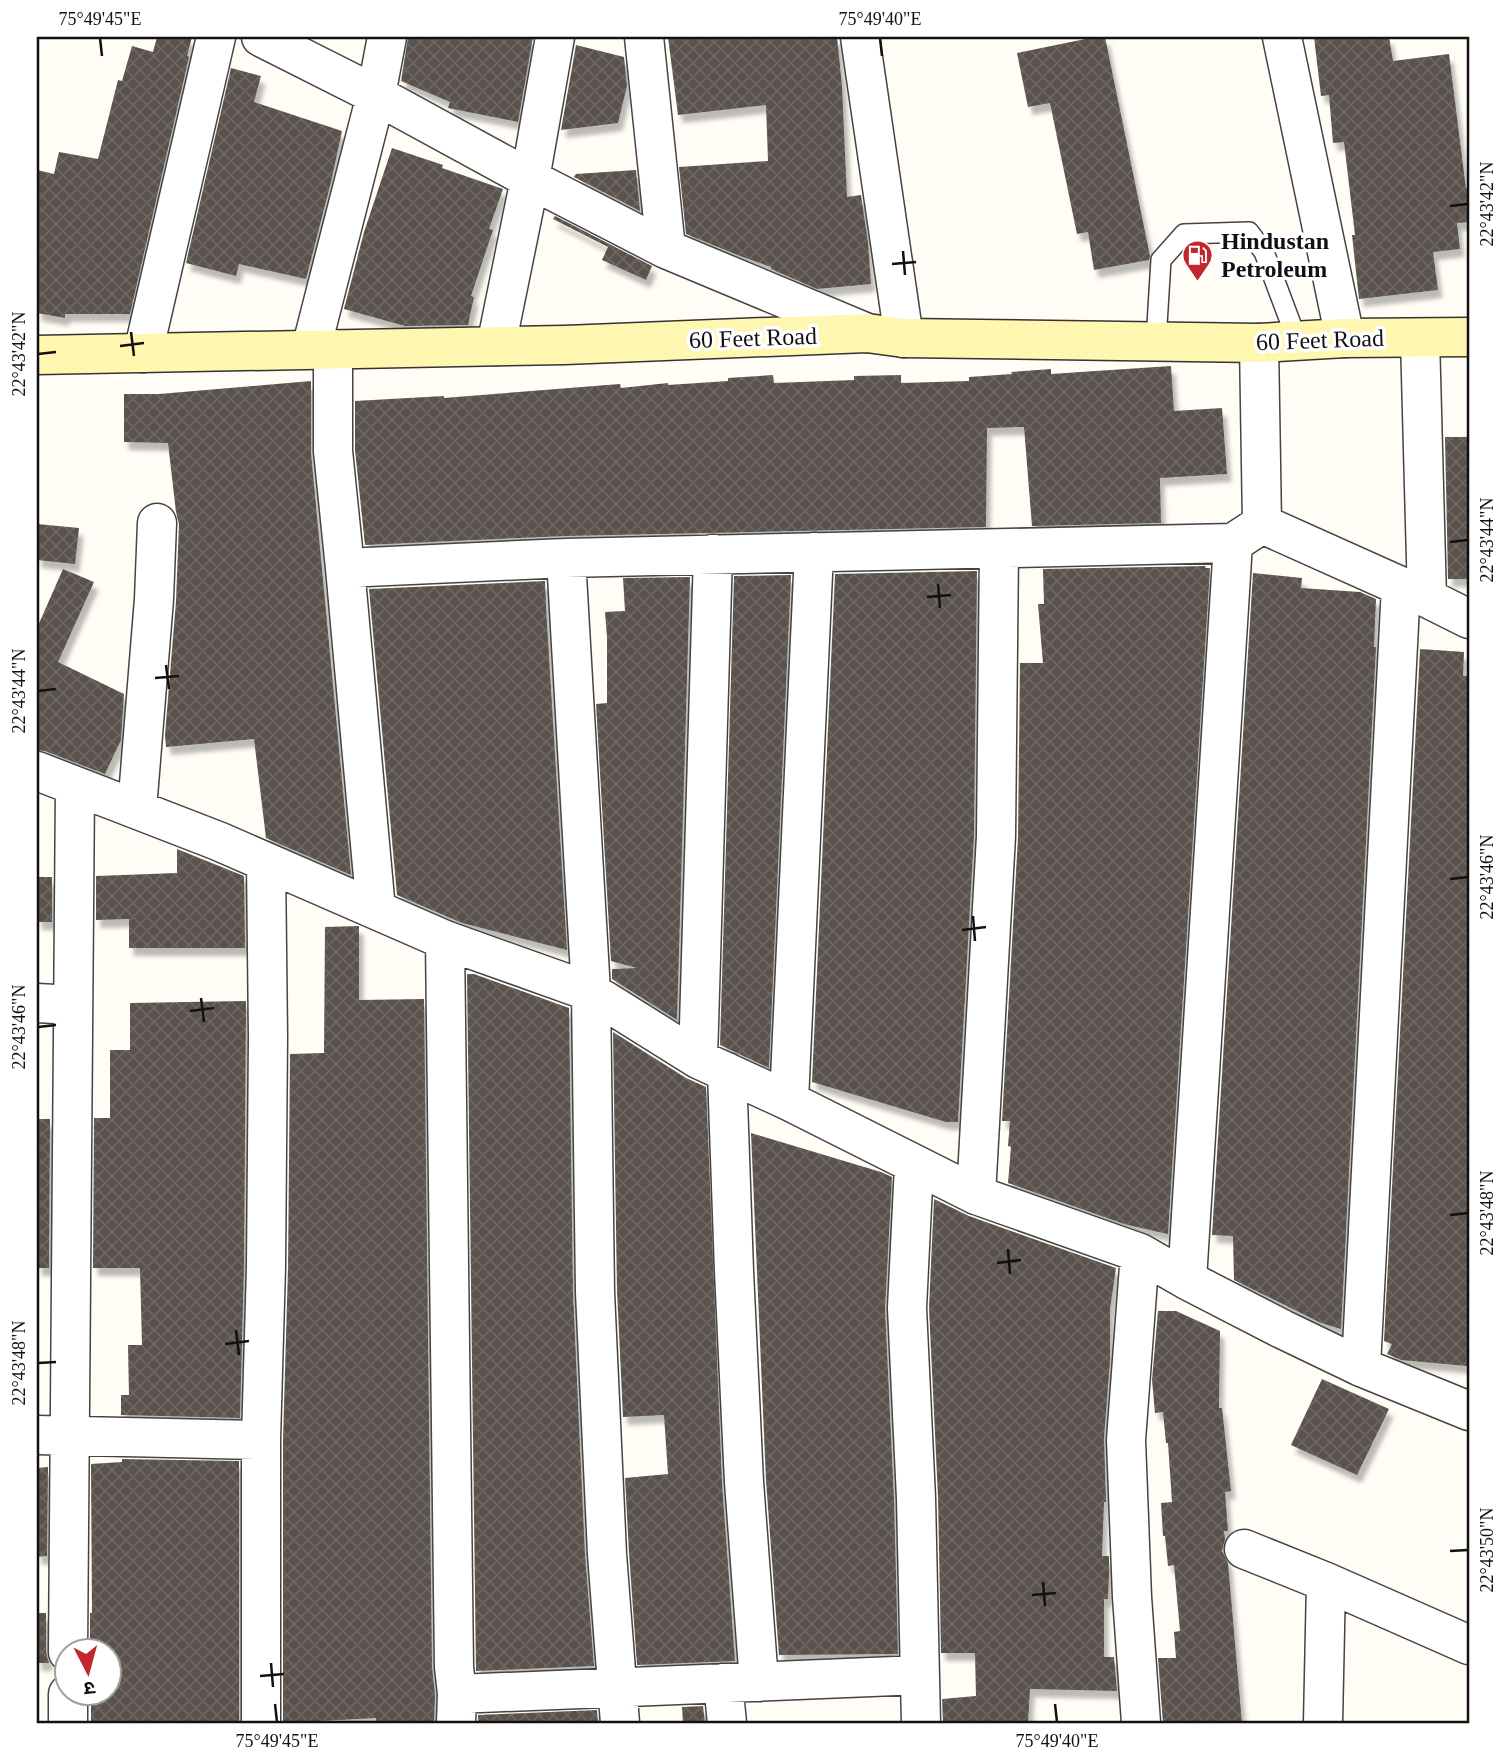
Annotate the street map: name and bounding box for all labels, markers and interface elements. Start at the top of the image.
text: 75°49'45"E [59,9,141,29]
text: 75°49'40"E [839,9,921,29]
text: 22°43'42"N [1477,162,1497,246]
place label: Hindustan Petroleum [1221,228,1329,282]
fuel station icon: Hindustan Petroleum [1181,238,1215,282]
text: 22°43'42"N [9,312,29,396]
street label: 60 Feet Road [689,323,817,353]
street label: 60 Feet Road [1256,325,1384,355]
text: 22°43'44"N [1477,498,1497,582]
text: 22°43'44"N [9,649,29,733]
text: 22°43'46"N [1477,835,1497,919]
text: 22°43'46"N [9,985,29,1069]
text: 22°43'48"N [1477,1171,1497,1255]
text: 22°43'48"N [9,1321,29,1405]
text: 22°43'50"N [1477,1508,1497,1592]
north arrow [52,1638,122,1708]
text: उ [82,1677,96,1700]
text: 75°49'45"E [236,1731,318,1751]
text: 75°49'40"E [1016,1731,1098,1751]

